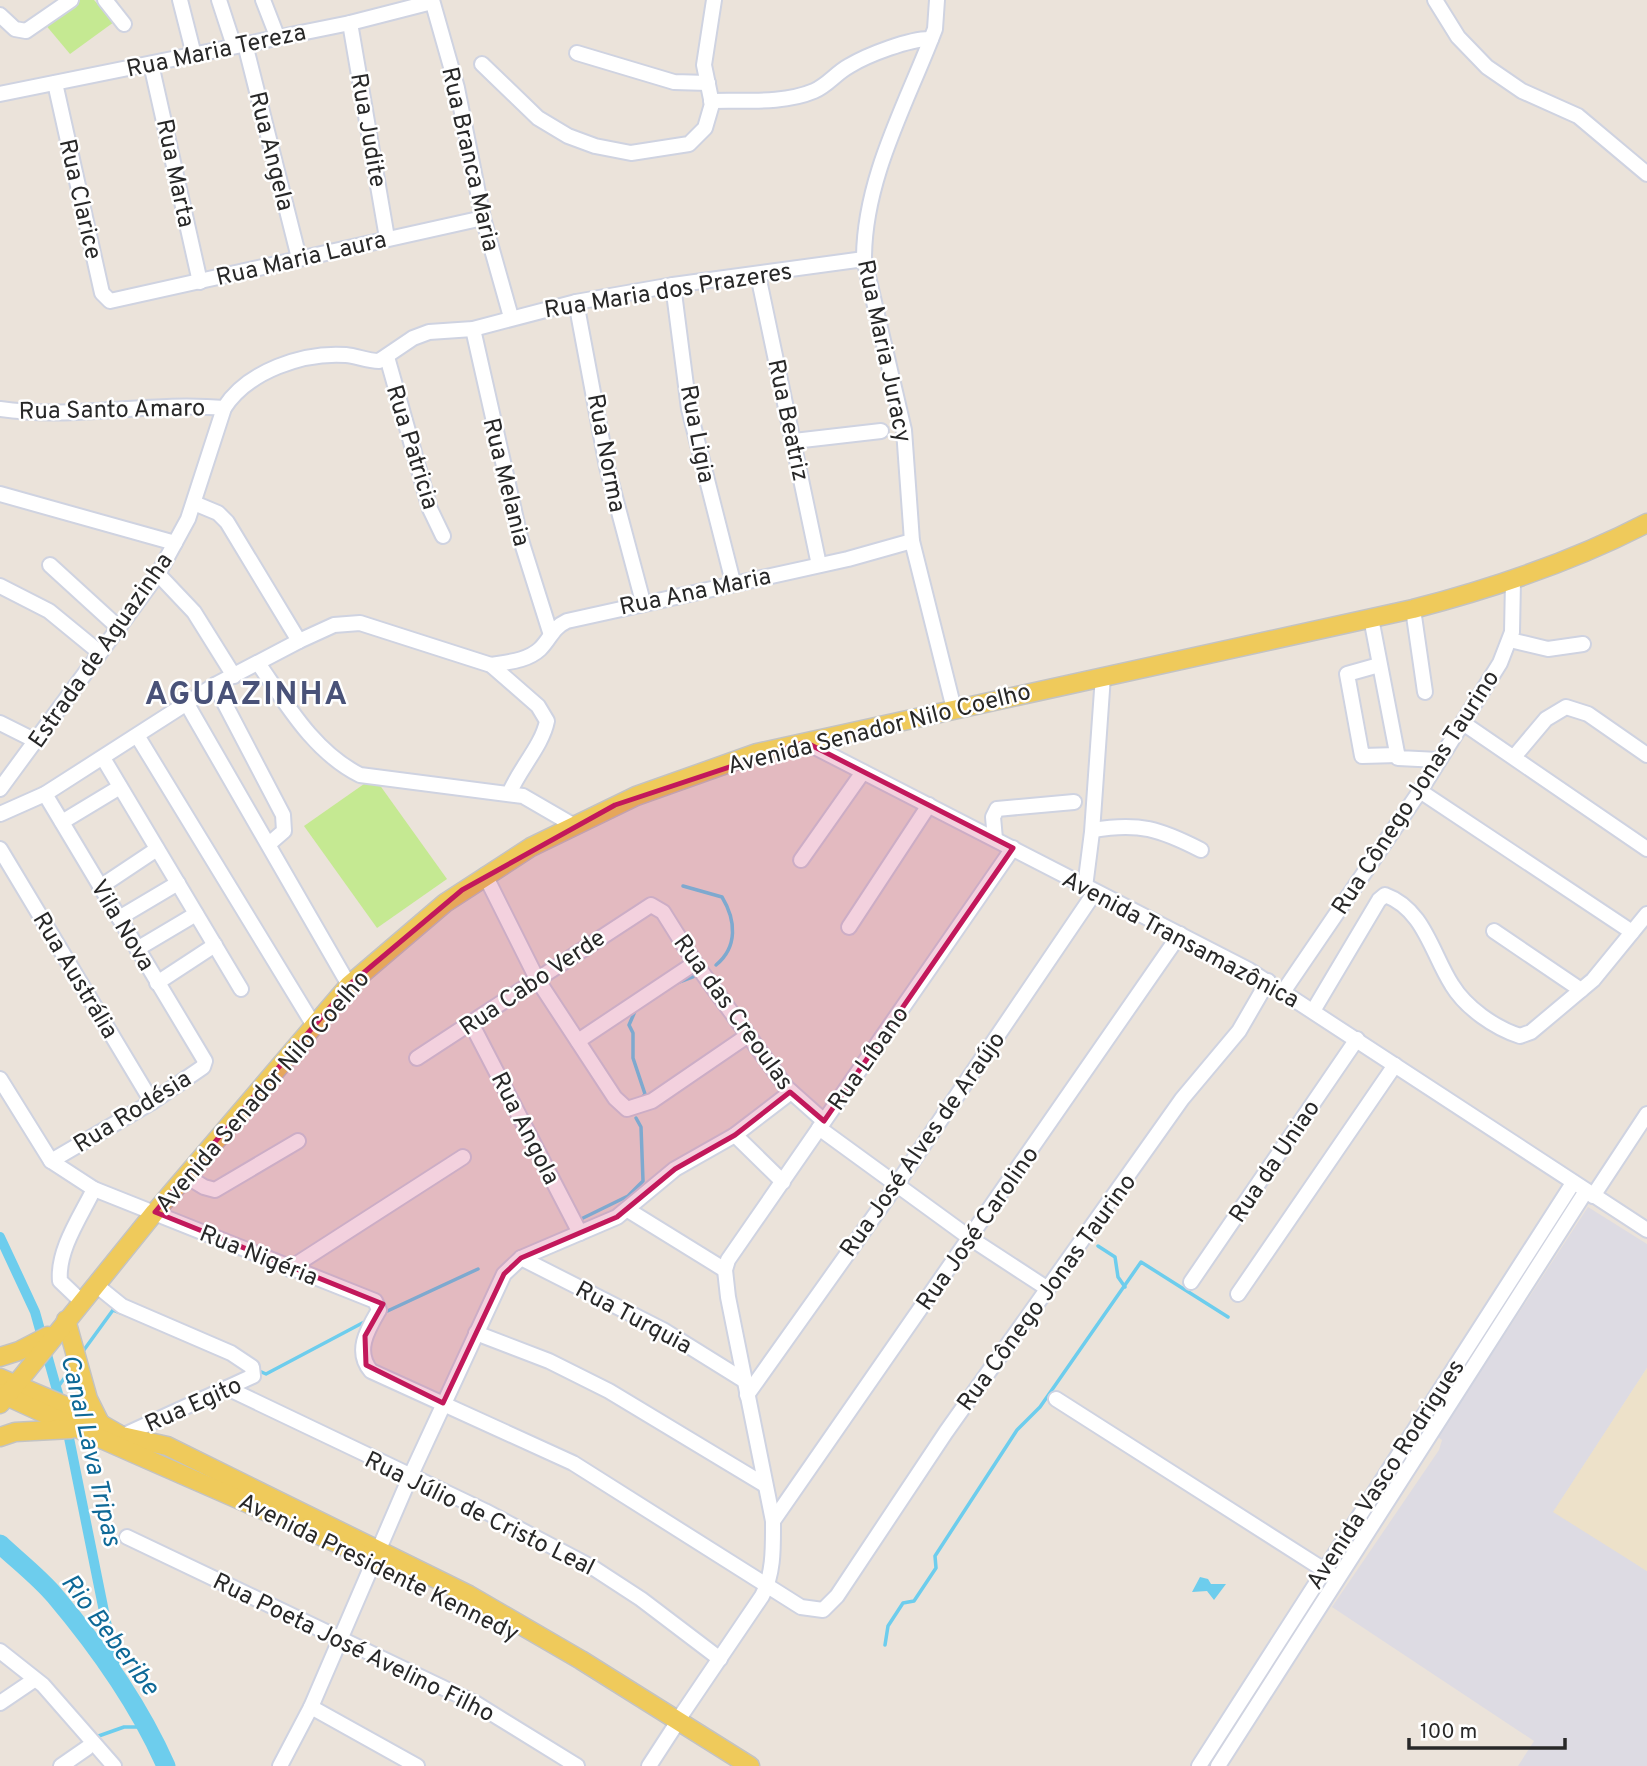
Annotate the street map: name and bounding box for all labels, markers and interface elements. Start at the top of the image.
street label: Rua Maria Tereza [124,18,309,86]
street label: Rua Branca Maria [433,64,505,255]
street label: Rua Judite [342,71,392,190]
street label: Rua Angela [241,89,299,214]
street label: Rua Marta [148,116,200,230]
street label: Rua Clarice [51,136,107,263]
street label: Rua Maria Laura [213,226,390,294]
street label: Rua Maria Juracy [849,257,917,446]
street label: Rua Maria dos Prazeres [542,258,794,326]
street label: Rua Beatriz [759,357,815,484]
street label: Rua Patricia [378,382,444,513]
street label: Rua Ligia [672,383,720,486]
street label: Rua Norma [579,392,631,515]
street label: Rua Santo Amaro [18,394,206,428]
street label: Rua Melania [475,415,535,550]
street label: Estrada de Aguazinha [23,548,180,755]
street label: Rua Ana Maria [617,562,774,624]
street label: Rua Cônego Jonas Taurino [1326,665,1507,921]
district label: AGUAZINHA [145,676,349,716]
street label: Avenida Senador Nilo Coelho [725,678,1034,782]
street label: Avenida Transamazônica [1056,865,1304,1016]
street label: Vila Nova [82,875,160,977]
street label: Rua Austrália [25,907,124,1045]
street label: Rua Cabo Verde [455,924,612,1043]
street label: Rua das Creoulas [666,929,799,1097]
street label: Avenida Senador Nilo Coelho [150,965,377,1220]
street label: Rua Líbano [823,1001,917,1117]
street label: Rua José Alves de Araújo [834,1027,1013,1264]
street label: Rua Rodésia [69,1065,197,1161]
street label: Rua Angola [483,1068,565,1190]
street label: Rua da Uniao [1224,1095,1328,1229]
street label: Rua José Carolino [911,1141,1046,1317]
street label: Rua Cônego Jonas Taurino [951,1169,1144,1418]
street label: Rua Nigéria [195,1220,322,1294]
street label: Rua Turquia [570,1276,697,1362]
water label: Canal Lava Tripas [51,1351,128,1551]
street label: Avenida Vasco Rodrigues [1301,1354,1472,1596]
street label: Rua Egito [141,1371,247,1440]
street label: Rua Júlio de Cristo Leal [359,1446,599,1584]
street label: Avenida Presidente Kennedy [233,1488,523,1650]
street label: Rua Poeta José Avelino Filho [207,1567,499,1730]
water label: Rio Beberibe [52,1568,166,1703]
scale bar [1409,1706,1565,1750]
text: 100 m [1420,1719,1477,1746]

